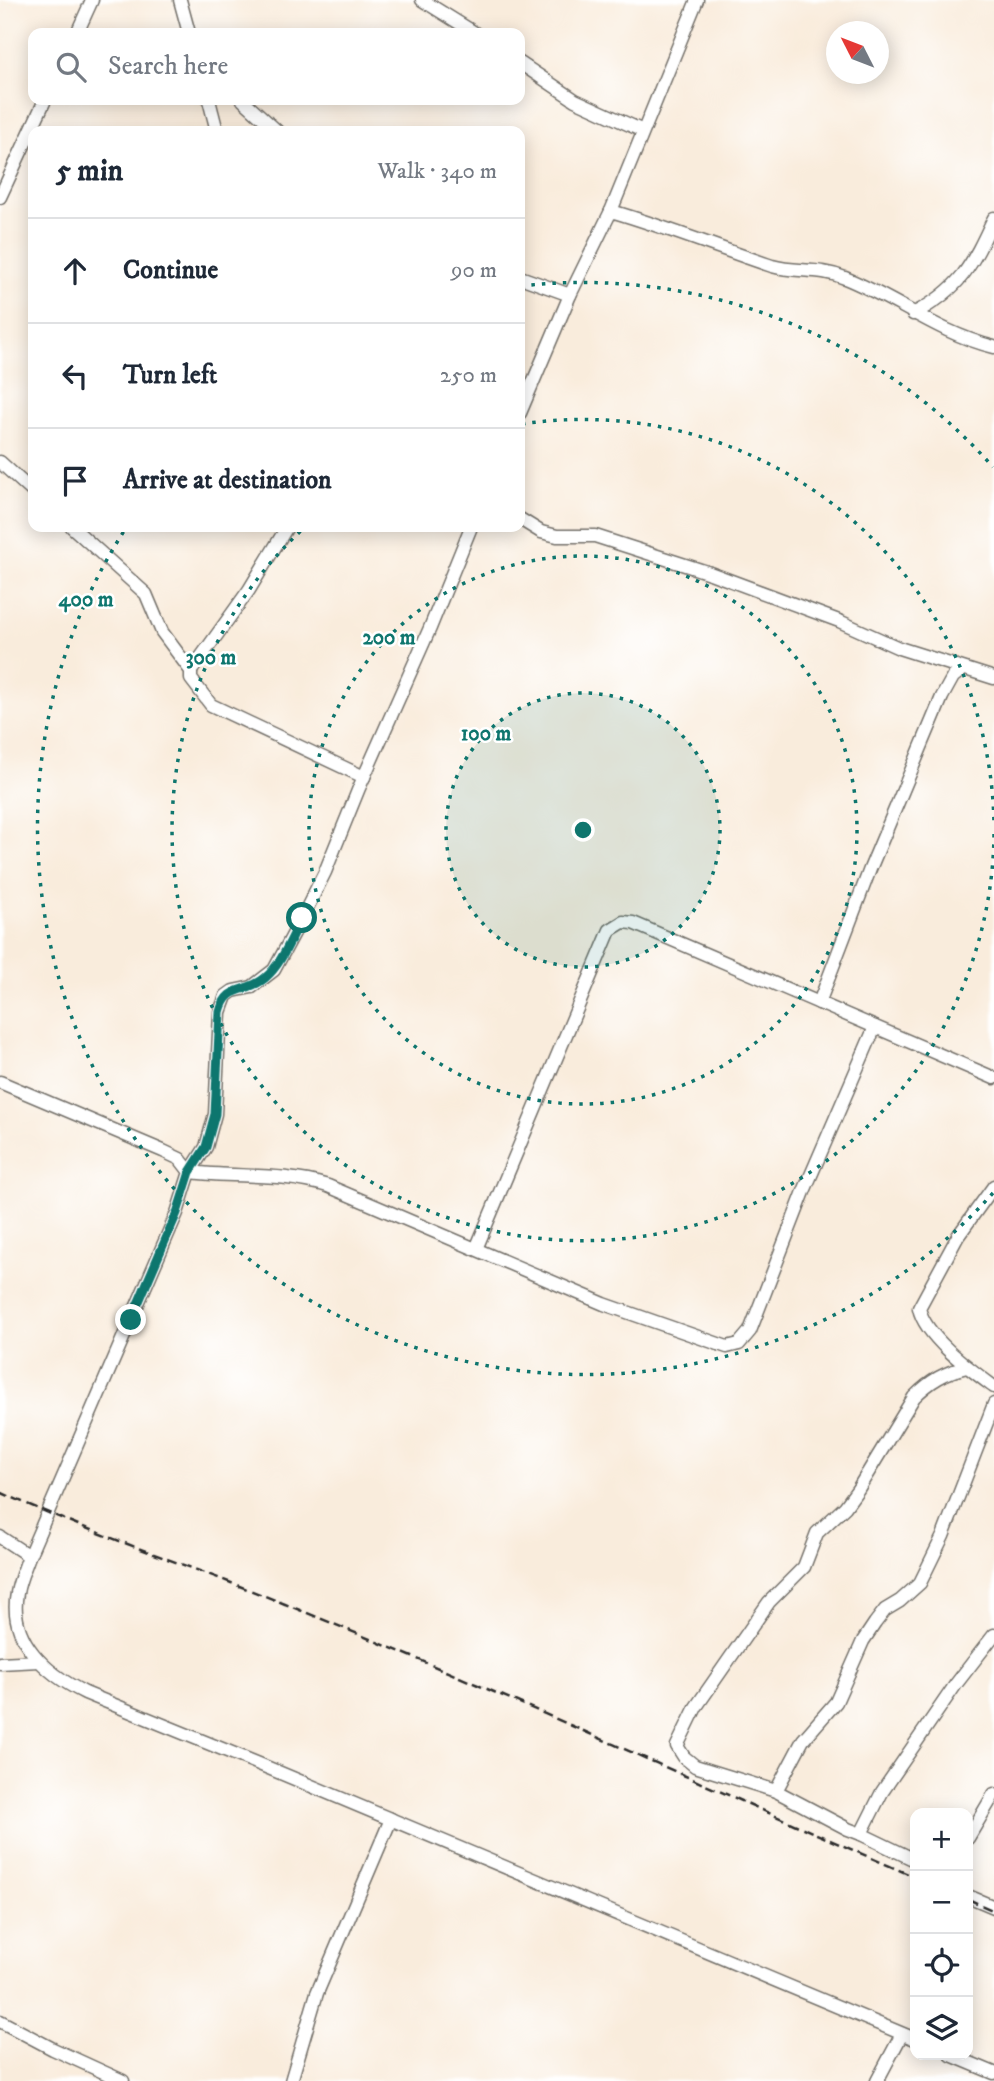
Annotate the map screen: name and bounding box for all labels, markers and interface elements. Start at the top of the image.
north arrow [826,21,889,84]
search box [28,28,525,105]
icon: search [52,48,90,86]
text: Search here [108,50,228,83]
text: 5 min [56,153,123,190]
text: Walk · 340 m [377,157,497,186]
icon: ahead [56,252,94,290]
text: Continue [123,254,218,287]
text: 90 m [451,256,497,285]
icon: left [56,357,94,395]
text: Turn left [123,359,217,392]
text: 250 m [440,361,497,390]
icon: arrive [56,462,94,500]
text: Arrive at destination [123,464,332,497]
text: 400 m [59,587,114,613]
text: 200 m [362,625,416,651]
text: 300 m [186,645,237,671]
text: 100 m [461,721,511,747]
centre of rings [571,818,595,842]
route start [286,902,317,933]
route end [115,1304,146,1335]
map controls [910,1808,973,2060]
button: + [910,1808,973,1871]
button: − [910,1871,973,1934]
button: locate [910,1934,973,1997]
button: layers [910,1997,973,2060]

